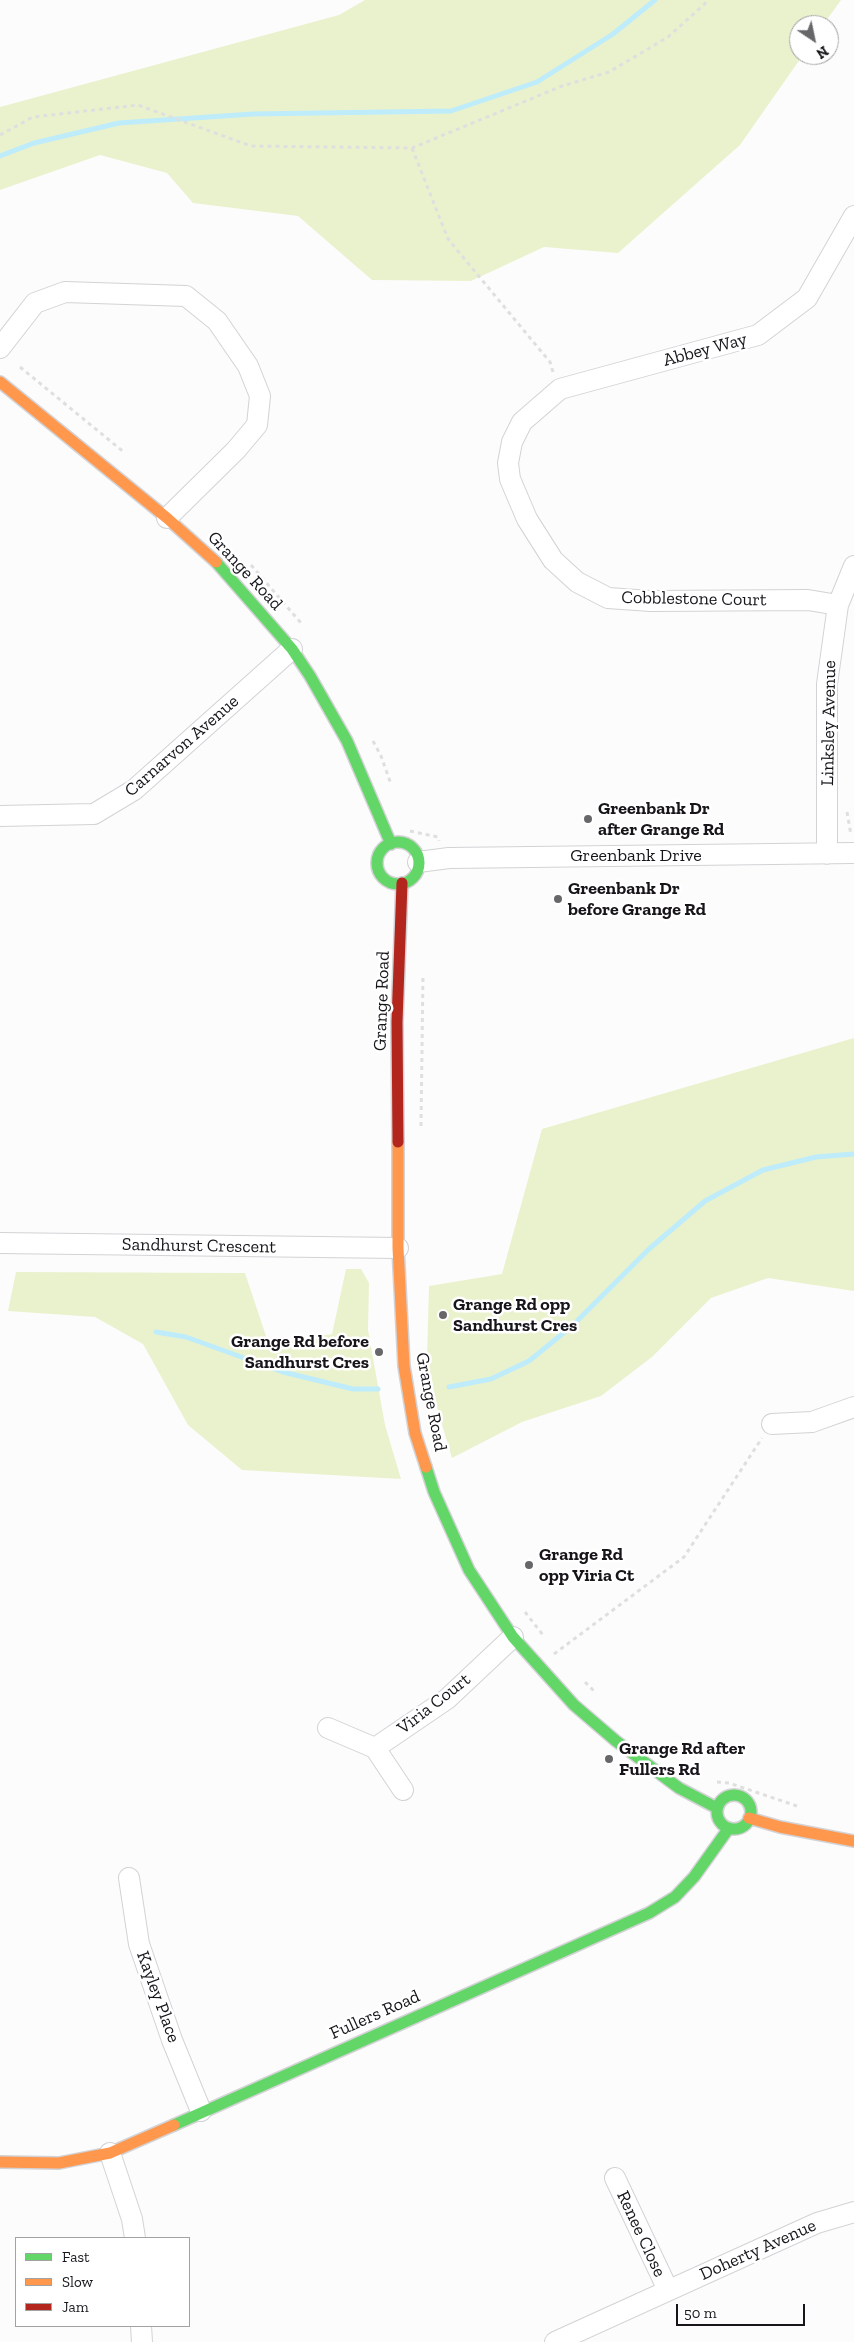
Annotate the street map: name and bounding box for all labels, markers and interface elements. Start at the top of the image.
north arrow [789,15,839,65]
text: N [813,42,831,62]
street label: Abbey Way [661,328,749,372]
street label: Grange Road [203,527,287,615]
street label: Cobblestone Court [621,587,767,611]
street label: Linksley Avenue [817,660,841,786]
street label: Carnarvon Avenue [121,691,243,801]
place label: Greenbank Dr after Grange Rd [598,798,724,841]
marker: Greenbank Dr after Grange Rd [582,813,594,825]
street label: Greenbank Drive [570,845,702,867]
place label: Greenbank Dr before Grange Rd [568,878,706,921]
marker: Greenbank Dr before Grange Rd [552,893,564,905]
street label: Grange Road [369,951,395,1051]
street label: Sandhurst Crescent [122,1234,276,1258]
place label: Grange Rd opp Sandhurst Cres [453,1294,577,1336]
marker: Grange Rd opp Sandhurst Cres [437,1309,449,1321]
place label: Grange Rd before Sandhurst Cres [231,1331,369,1374]
marker: Grange Rd before Sandhurst Cres [373,1346,385,1358]
street label: Grange Road [411,1351,451,1453]
place label: Grange Rd opp Viria Ct [539,1544,634,1586]
marker: Grange Rd opp Viria Ct [523,1559,535,1571]
street label: Viria Court [393,1669,475,1739]
place label: Grange Rd after Fullers Rd [619,1738,745,1780]
marker: Grange Rd after Fullers Rd [603,1753,615,1765]
street label: Kayley Place [131,1948,185,2046]
street label: Fullers Road [327,1986,423,2044]
street label: Renee Close [612,2187,670,2281]
street label: Doherty Avenue [697,2215,819,2285]
legend [15,2237,190,2327]
text: Fast [62,2248,90,2266]
text: Slow [62,2273,93,2291]
scale bar [679,2294,808,2326]
text: Jam [62,2298,89,2316]
text: 50 m [684,2304,717,2322]

